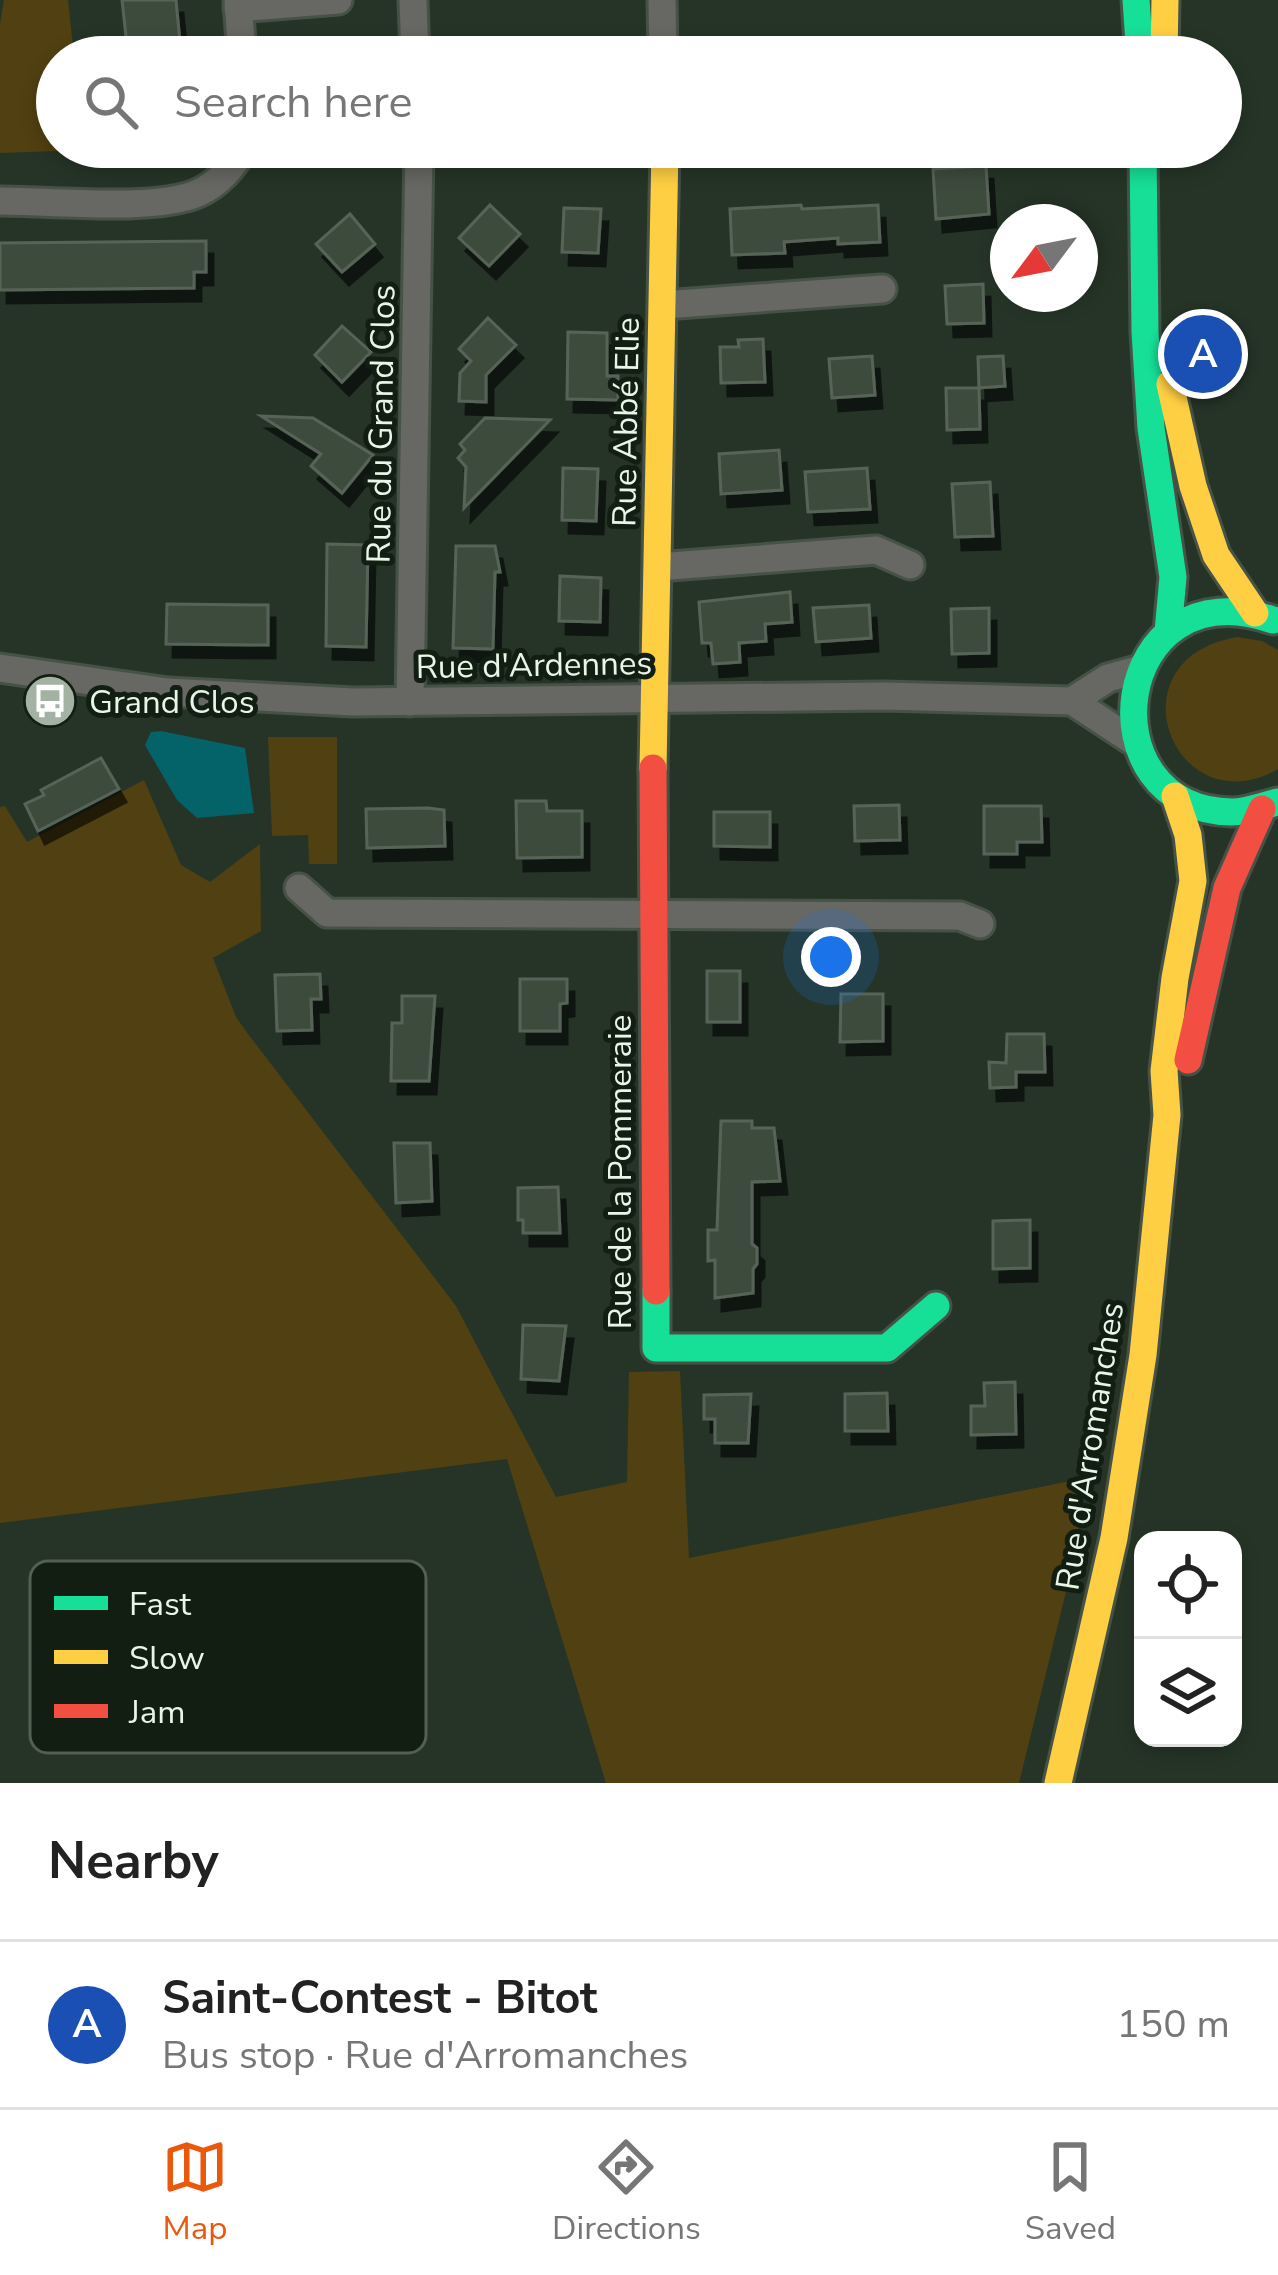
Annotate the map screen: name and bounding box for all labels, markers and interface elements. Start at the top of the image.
search box [36,36,1242,168]
icon: search [78,69,144,135]
text: Search here [174,72,413,133]
north arrow [990,204,1098,312]
street label: Rue du Grand Clos [357,284,406,564]
pin: A [1164,309,1242,399]
street label: Rue Abbé Elie [602,317,651,527]
street label: Rue d'Ardennes [415,641,653,690]
bus stop icon: Grand Clos [22,673,78,729]
place label: Grand Clos [89,680,255,725]
your location [801,927,861,987]
street label: Rue de la Pommeraie [598,1015,643,1329]
street label: Rue d'Arromanches [1046,1299,1135,1593]
map controls [1134,1531,1242,1747]
button: locate [1134,1531,1242,1639]
legend [30,1561,426,1753]
text: Fast [129,1582,192,1627]
text: Slow [129,1636,205,1681]
button: layers [1134,1639,1242,1747]
text: Jam [128,1690,185,1735]
text: Nearby [48,1826,219,1896]
text: Saint-Contest - Bitot [162,1968,597,2029]
text: A [72,1998,102,2051]
text: 150 m [1116,1998,1230,2051]
text: Bus stop · Rue d'Arromanches [162,2029,688,2082]
tab: Map [162,2134,228,2251]
tab: Directions [552,2134,701,2251]
tab: Saved [1025,2134,1116,2251]

